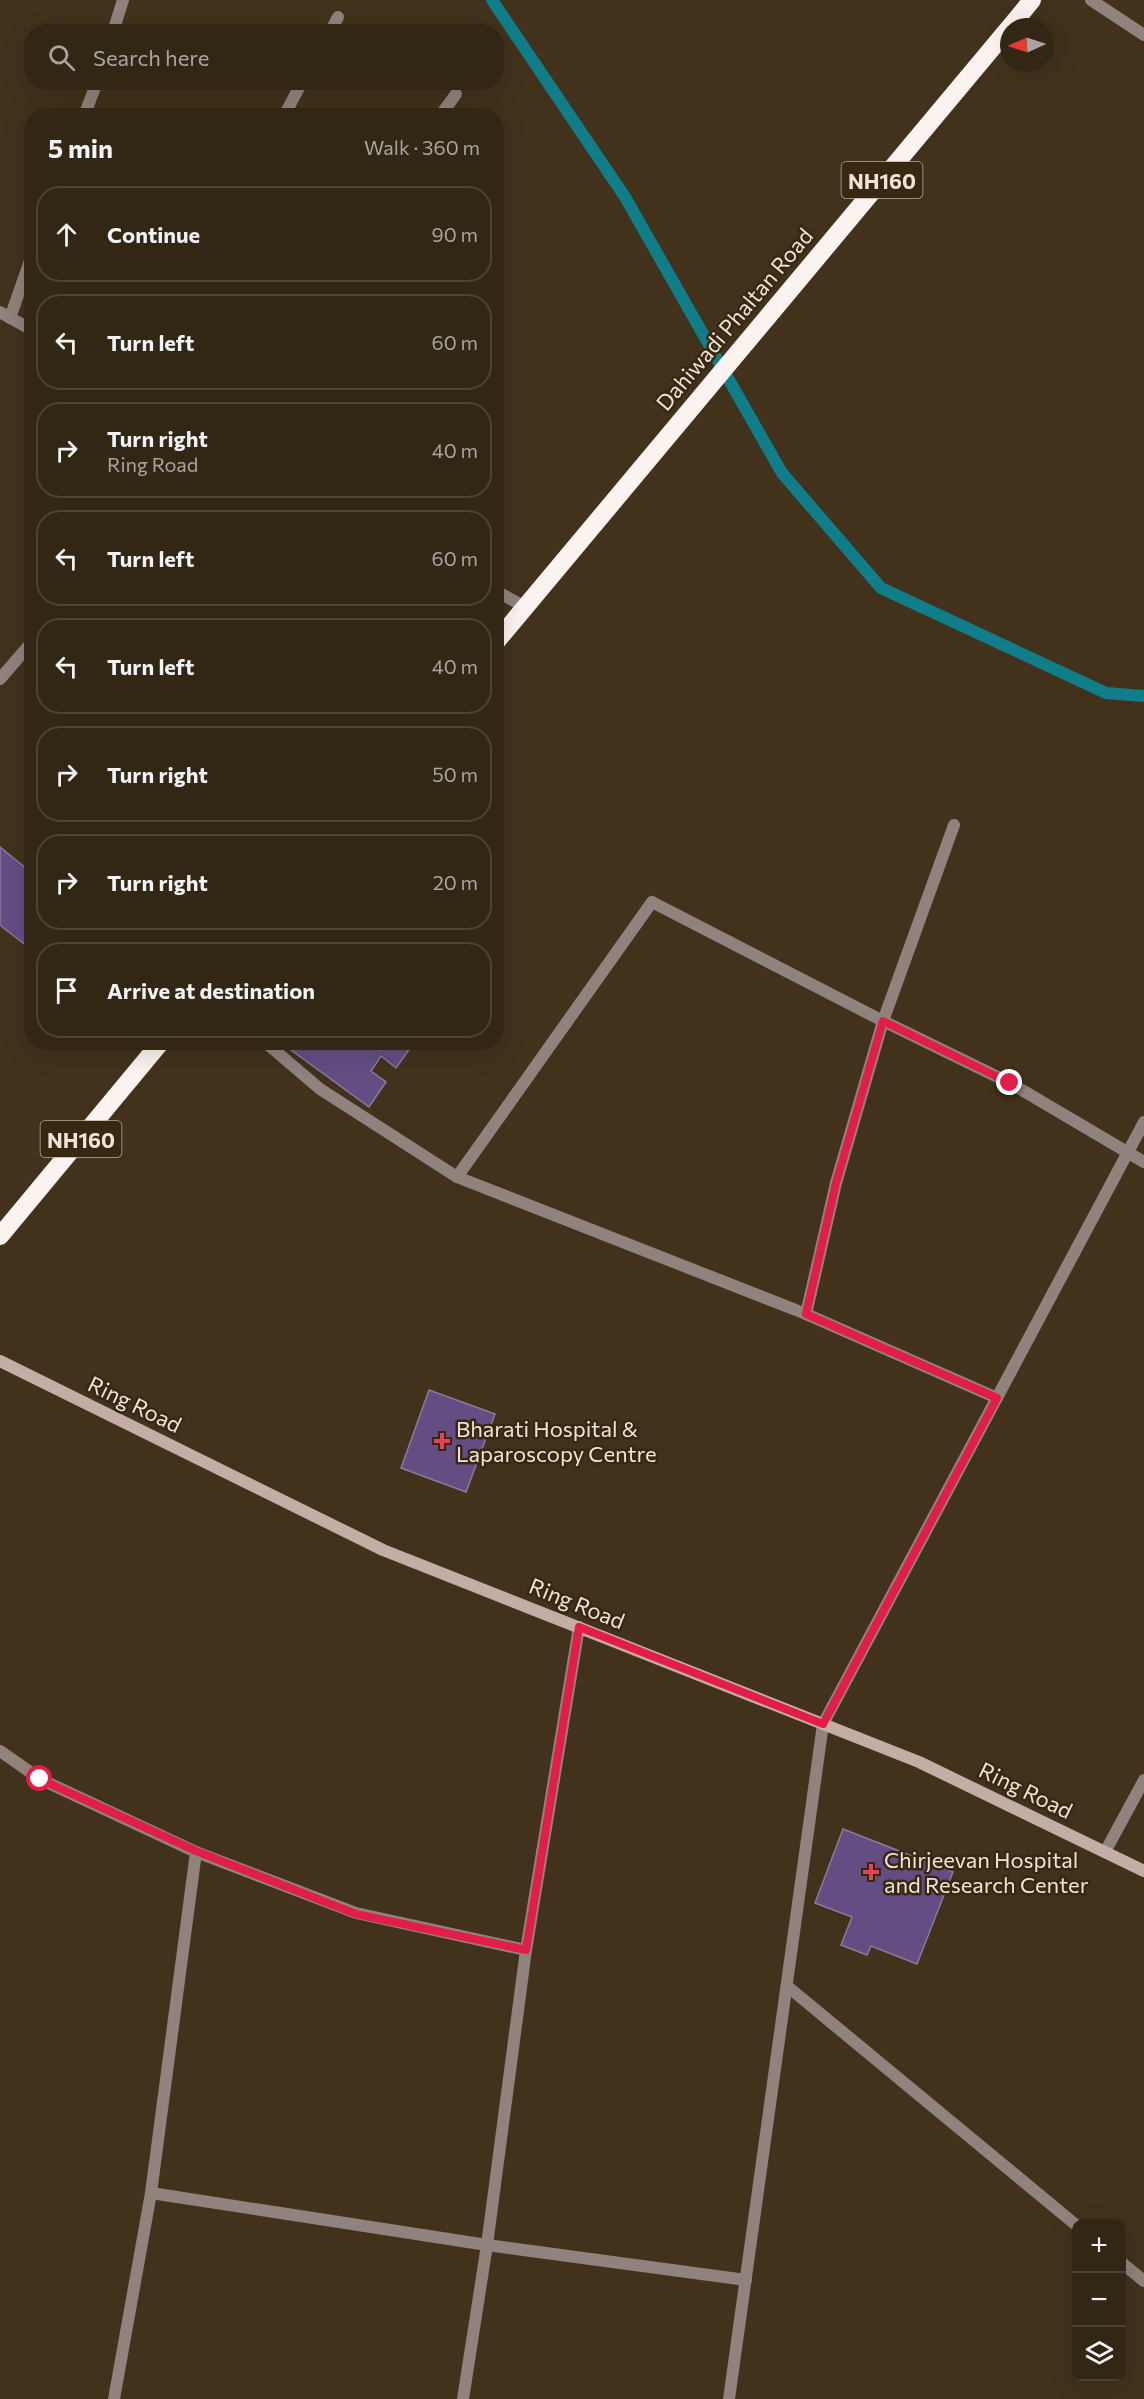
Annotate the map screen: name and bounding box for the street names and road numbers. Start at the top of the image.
road number: NH160 [842,162,922,198]
street label: Dahiwadi Phaltan Road [650,222,818,416]
road number: NH160 [40,1121,122,1157]
street label: Ring Road [84,1370,186,1438]
street label: Ring Road [525,1572,629,1634]
street label: Ring Road [975,1756,1077,1824]

